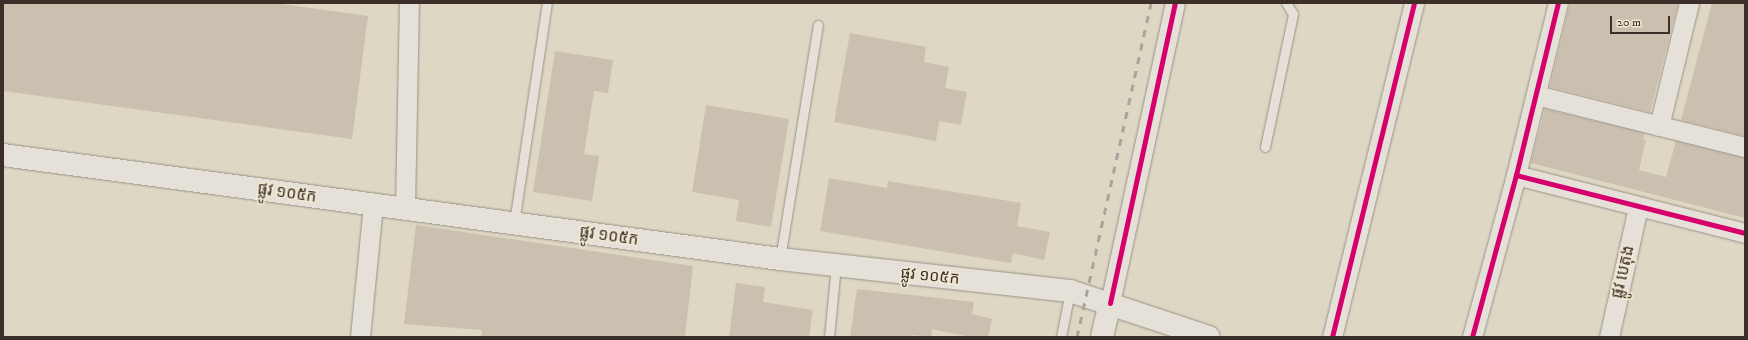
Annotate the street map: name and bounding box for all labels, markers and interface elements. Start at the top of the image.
scale bar [1612,8,1672,34]
text: 20 m [1617,15,1641,30]
street label: ផ្លូវ ១០៥ក [256,179,318,207]
street label: ផ្លូវ ១០៥ក [578,222,640,250]
street label: ផ្លូវ បេតុង [1608,244,1638,300]
street label: ផ្លូវ ១០៥ក [899,263,961,289]

